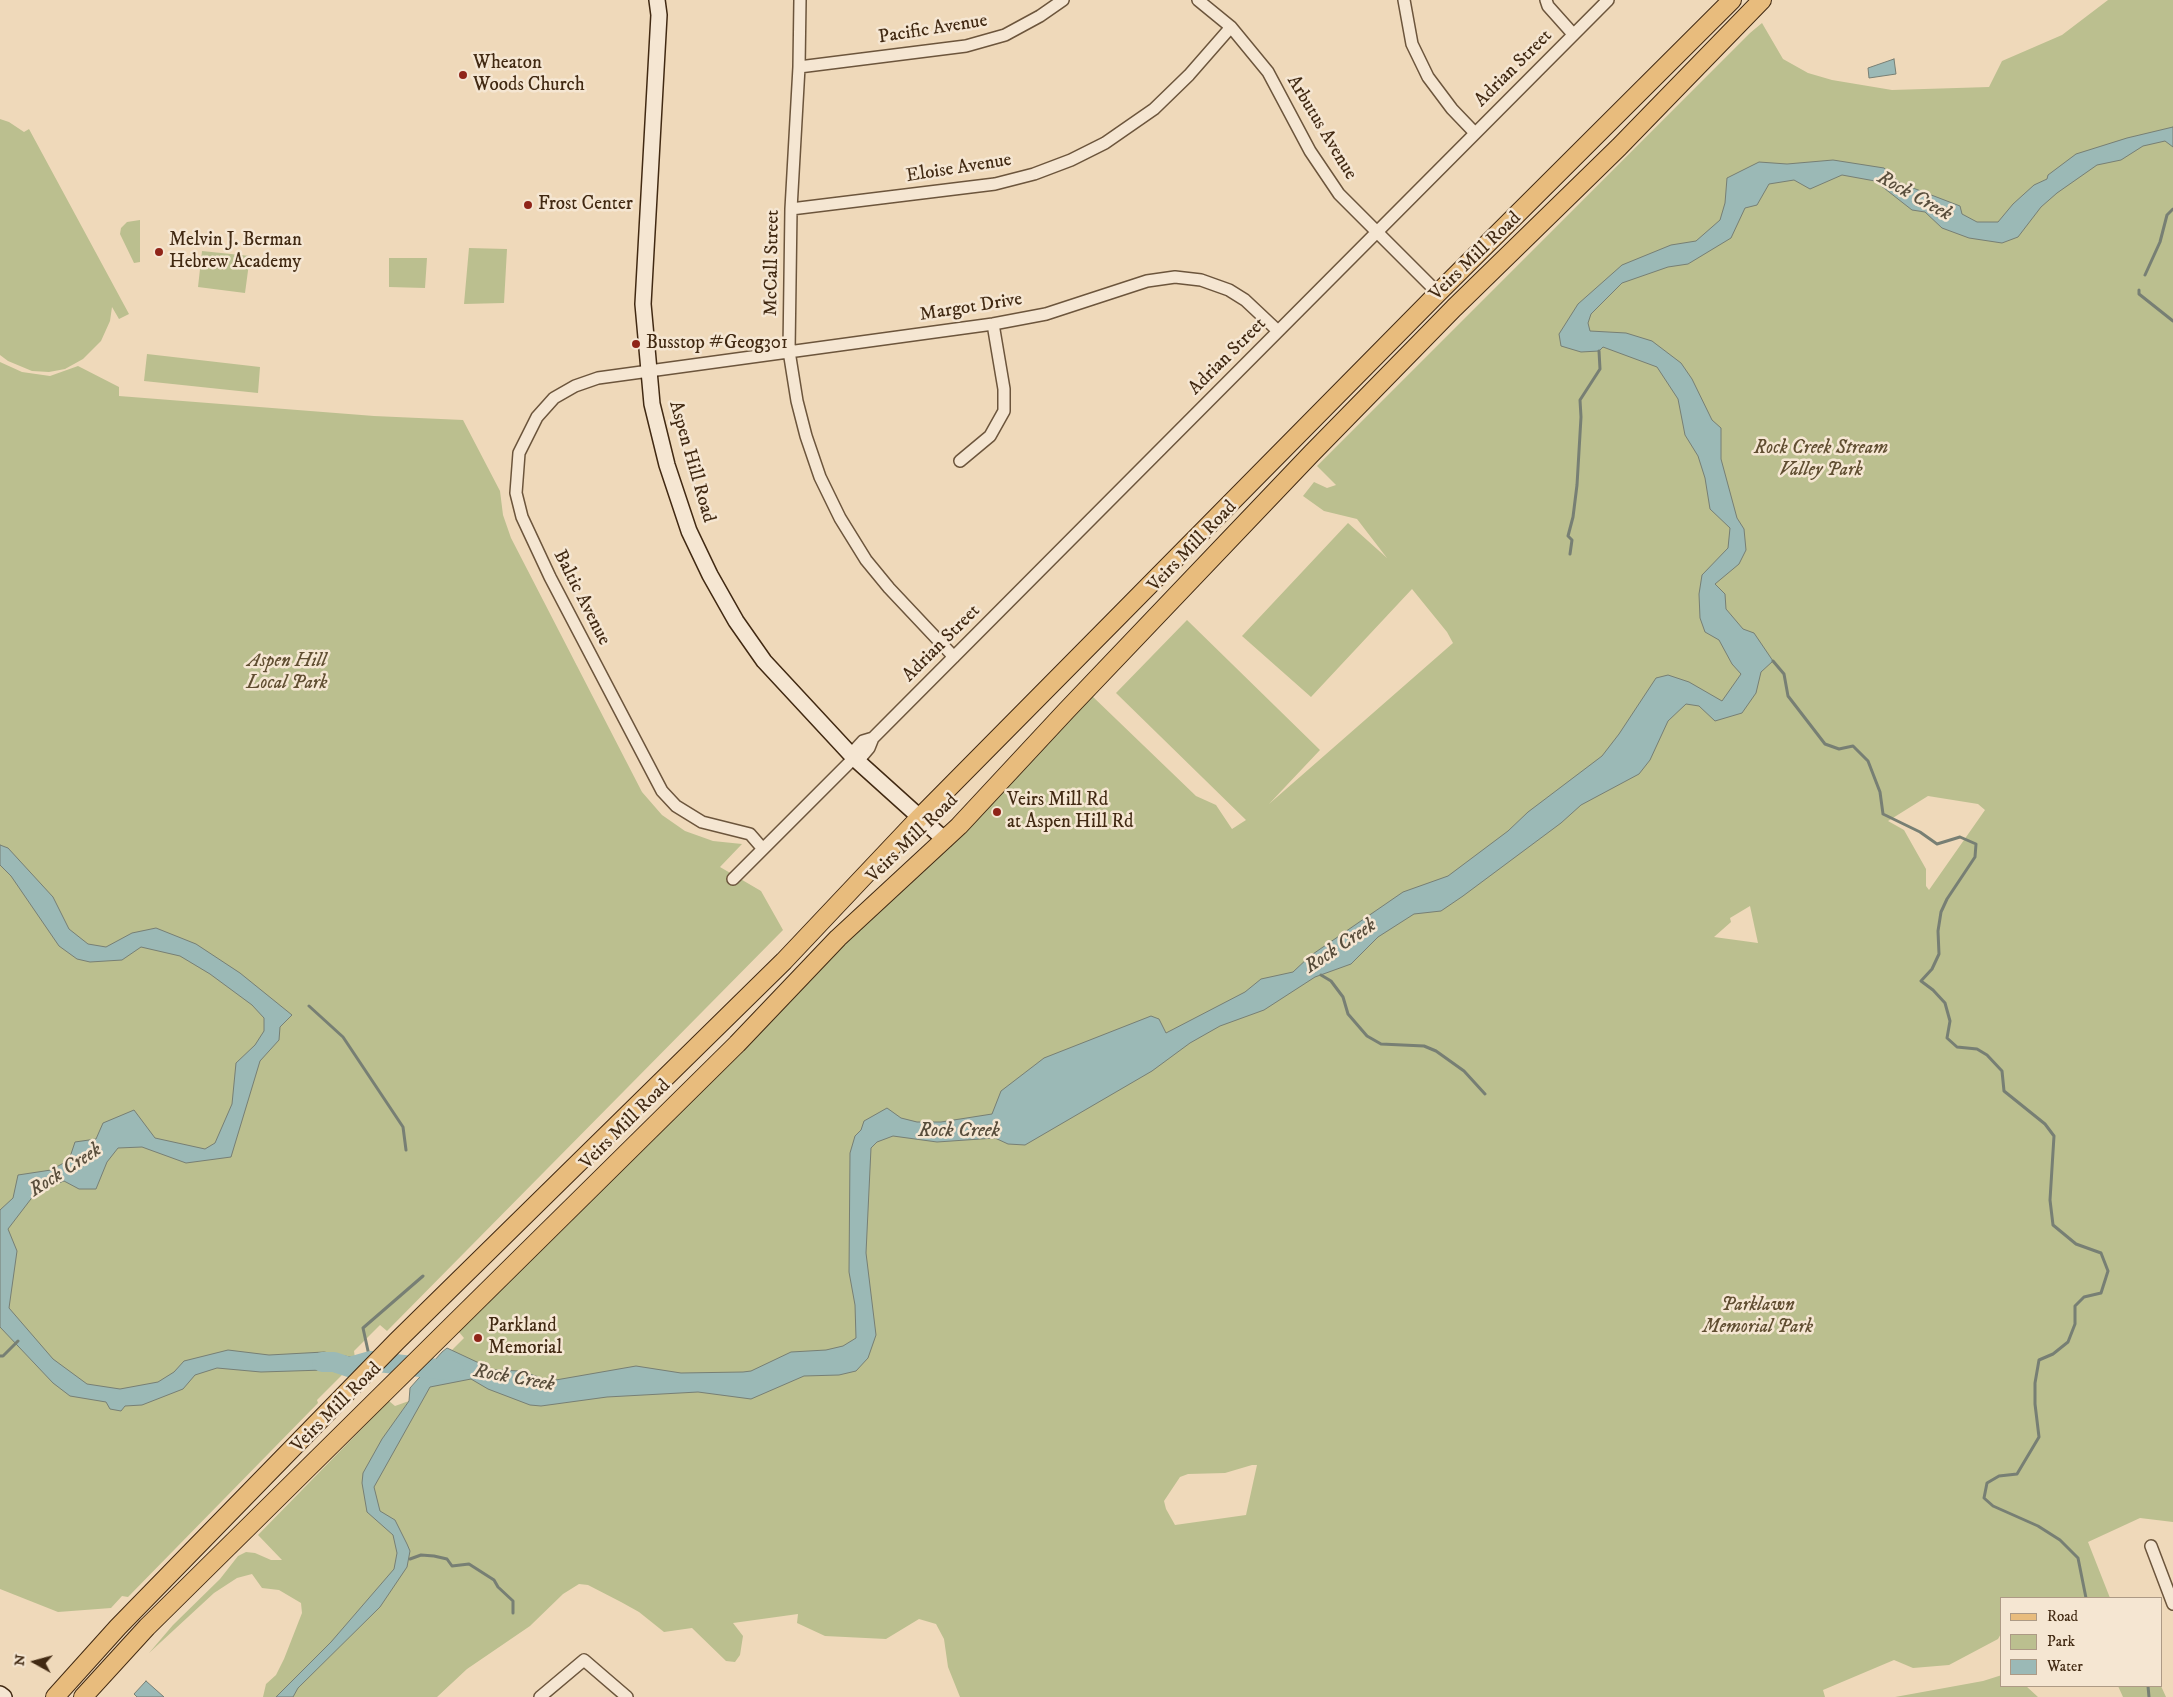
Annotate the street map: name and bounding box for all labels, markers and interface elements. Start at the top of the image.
street label: Pacific Avenue [877,10,989,50]
street label: Adrian Street [1470,25,1558,113]
place label: Wheaton Woods Church [473,53,585,97]
marker: Wheaton Woods Church [457,69,469,81]
street label: Arbutus Avenue [1281,72,1361,184]
street label: Eloise Avenue [905,149,1013,189]
water label: Rock Creek [1872,167,1956,227]
place label: Frost Center [538,194,633,216]
marker: Frost Center [522,199,534,211]
street label: Veirs Mill Road [1426,208,1526,306]
street label: McCall Street [761,210,785,316]
place label: Melvin J. Berman Hebrew Academy [169,230,302,274]
marker: Melvin J. Berman Hebrew Academy [153,246,165,258]
street label: Margot Drive [918,289,1024,327]
street label: Adrian Street [1184,313,1272,401]
place label: Busstop #Geog301 [646,333,788,355]
marker: Busstop #Geog301 [630,338,642,350]
street label: Aspen Hill Road [663,399,719,525]
park label: Rock Creek Stream Valley Park [1754,438,1888,482]
street label: Veirs Mill Road [1144,497,1242,597]
street label: Baltic Avenue [547,547,615,649]
street label: Adrian Street [898,600,986,688]
park label: Aspen Hill Local Park [247,651,327,695]
street label: Veirs Mill Road [863,790,963,888]
place label: Veirs Mill Rd at Aspen Hill Rd [1007,790,1134,834]
marker: Veirs Mill Rd at Aspen Hill Rd [991,806,1003,818]
water label: Rock Creek [1300,914,1382,980]
street label: Veirs Mill Road [576,1075,676,1175]
water label: Rock Creek [918,1120,1000,1144]
water label: Rock Creek [25,1139,107,1203]
park label: Parklawn Memorial Park [1703,1295,1813,1339]
place label: Parkland Memorial [488,1316,562,1360]
marker: Parkland Memorial [472,1332,484,1344]
street label: Veirs Mill Road [287,1358,387,1458]
water label: Rock Creek [472,1360,556,1398]
legend [2000,1597,2163,1687]
text: Road [2047,1607,2078,1626]
text: Park [2047,1632,2075,1651]
north arrow [10,1637,60,1687]
text: N [10,1653,30,1667]
text: Water [2047,1657,2083,1676]

